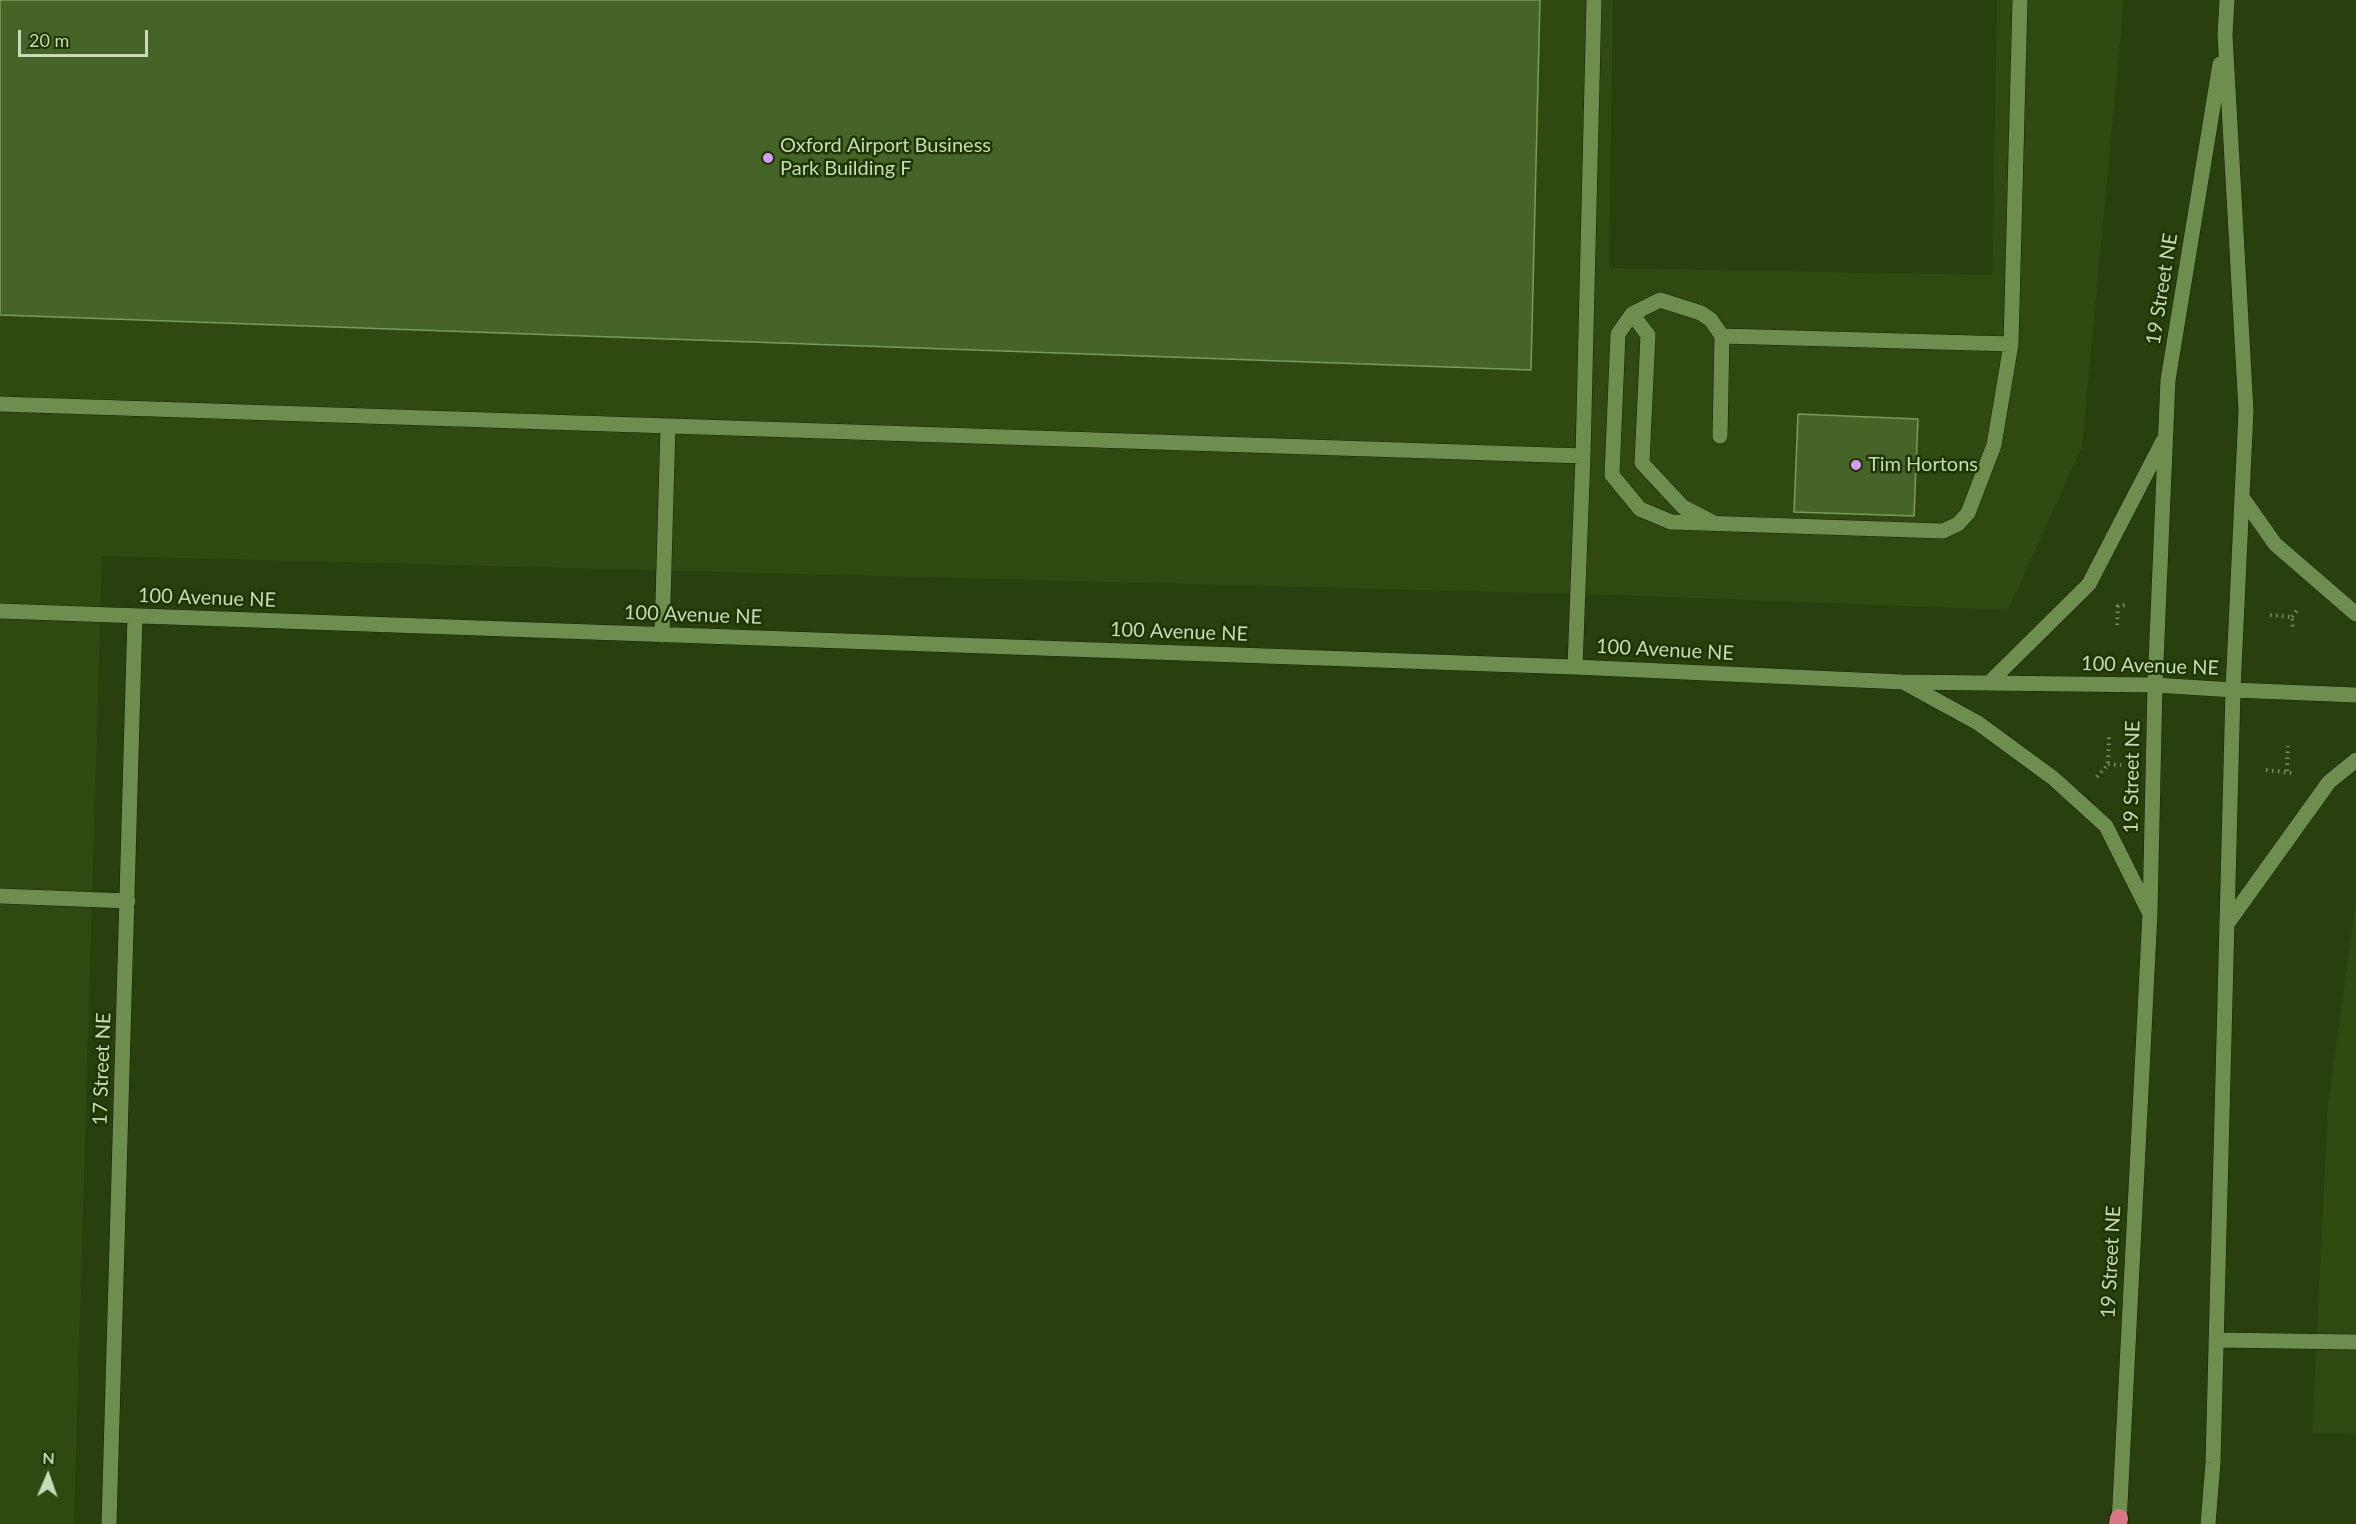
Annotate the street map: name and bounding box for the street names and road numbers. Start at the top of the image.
street label: 19 Street NE [2141,231,2183,347]
street label: 100 Avenue NE [138,584,276,612]
street label: 100 Avenue NE [624,601,762,629]
street label: 100 Avenue NE [1110,618,1248,646]
street label: 100 Avenue NE [1595,634,1735,666]
street label: 100 Avenue NE [2081,652,2219,680]
street label: 19 Street NE [2119,720,2145,834]
street label: 17 Street NE [88,1012,116,1126]
street label: 19 Street NE [2096,1205,2126,1319]

